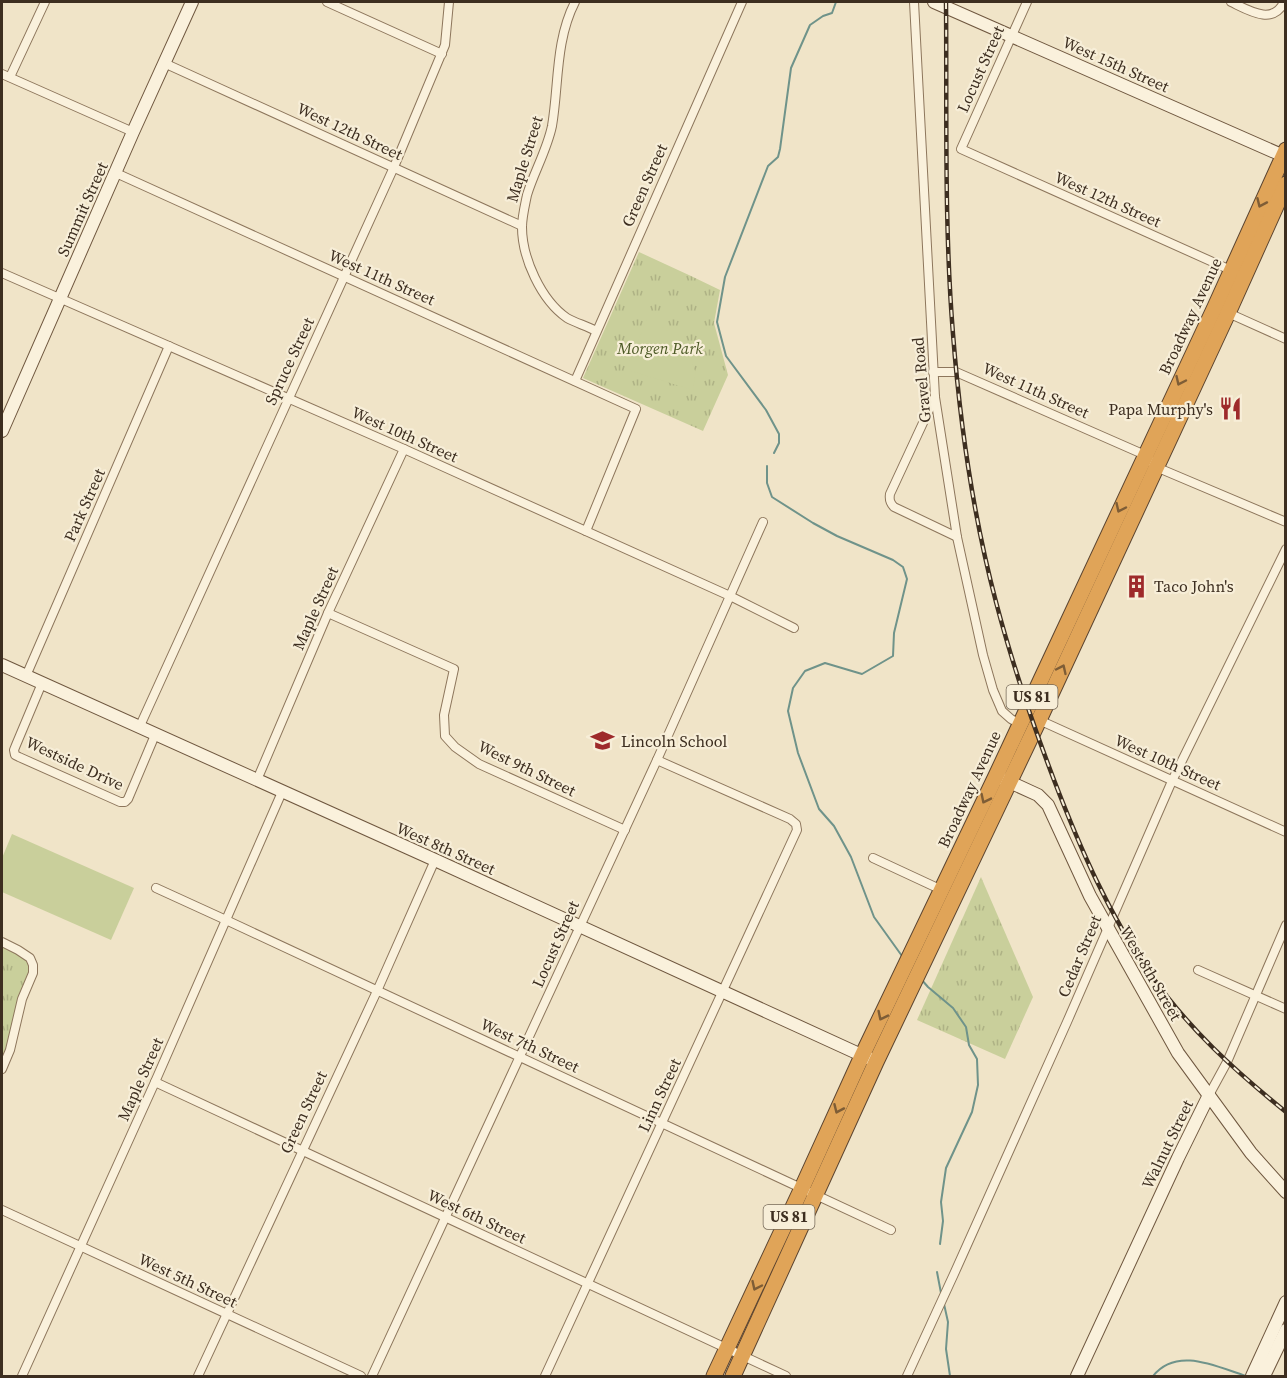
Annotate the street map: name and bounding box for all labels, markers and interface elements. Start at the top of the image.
street label: Locust Street [951,21,1009,116]
street label: West 15th Street [1059,31,1173,98]
street label: West 12th Street [294,97,407,165]
street label: Maple Street [500,112,548,205]
street label: Green Street [616,139,672,230]
street label: Summit Street [51,158,113,260]
street label: West 12th Street [1051,166,1165,233]
one-way arrow [1257,197,1269,208]
street label: West 11th Street [325,244,439,311]
street label: Broadway Avenue [1153,254,1227,378]
street label: Spruce Street [259,313,319,408]
street label: Gravel Road [906,336,936,424]
park label: Morgen Park [616,337,703,359]
street label: West 11th Street [979,357,1093,424]
one-way arrow [1176,374,1188,385]
restaurant icon: Papa Murphy's [1218,396,1244,422]
place label: Papa Murphy's [1108,398,1213,420]
street label: West 10th Street [348,401,462,468]
street label: Park Street [58,464,110,545]
one-way arrow [1116,501,1128,512]
street label: Maple Street [287,562,343,653]
building icon: Taco John's [1123,573,1149,599]
place label: Taco John's [1154,575,1234,597]
one-way arrow [1055,665,1067,676]
road number: US 81 [1006,685,1058,709]
street label: Broadway Avenue [932,727,1006,851]
school or university icon: Lincoln School [590,728,616,754]
street label: West 10th Street [1111,729,1225,796]
place label: Lincoln School [621,730,727,752]
street label: Westside Drive [22,731,128,795]
street label: West 9th Street [474,735,580,802]
one-way arrow [981,792,992,803]
street label: West 8th Street [393,816,500,880]
street label: Locust Street [526,896,584,991]
street label: Cedar Street [1052,911,1106,1000]
street label: West 8th Street [1115,922,1187,1025]
one-way arrow [878,1009,889,1020]
street label: West 7th Street [477,1013,583,1078]
street label: Maple Street [112,1033,168,1124]
street label: Linn Street [632,1054,686,1135]
street label: Green Street [274,1066,332,1157]
street label: Walnut Street [1136,1095,1198,1192]
one-way arrow [833,1103,845,1114]
street label: West 6th Street [424,1184,530,1249]
road number: US 81 [764,1205,814,1229]
street label: West 5th Street [135,1248,241,1313]
one-way arrow [752,1280,764,1291]

